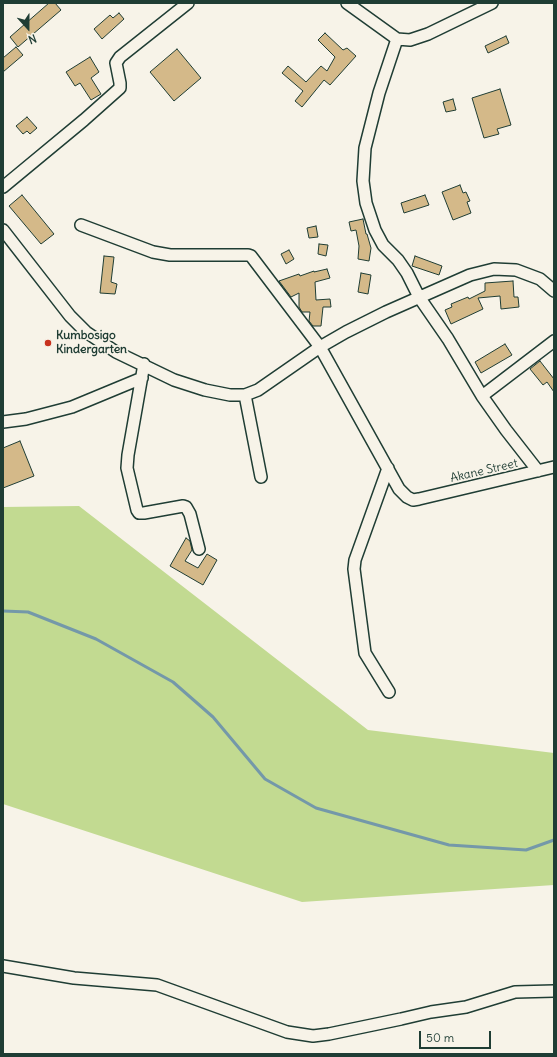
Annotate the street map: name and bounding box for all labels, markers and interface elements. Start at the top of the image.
north arrow [8,8,48,48]
text: N [26,31,38,47]
place label: Kumbosigo Kindergarten [56,329,127,357]
marker: Kumbosigo Kindergarten [43,338,53,348]
street label: Akane Street [449,456,519,486]
scale bar [421,1023,493,1049]
text: 50 m [426,1030,454,1045]

